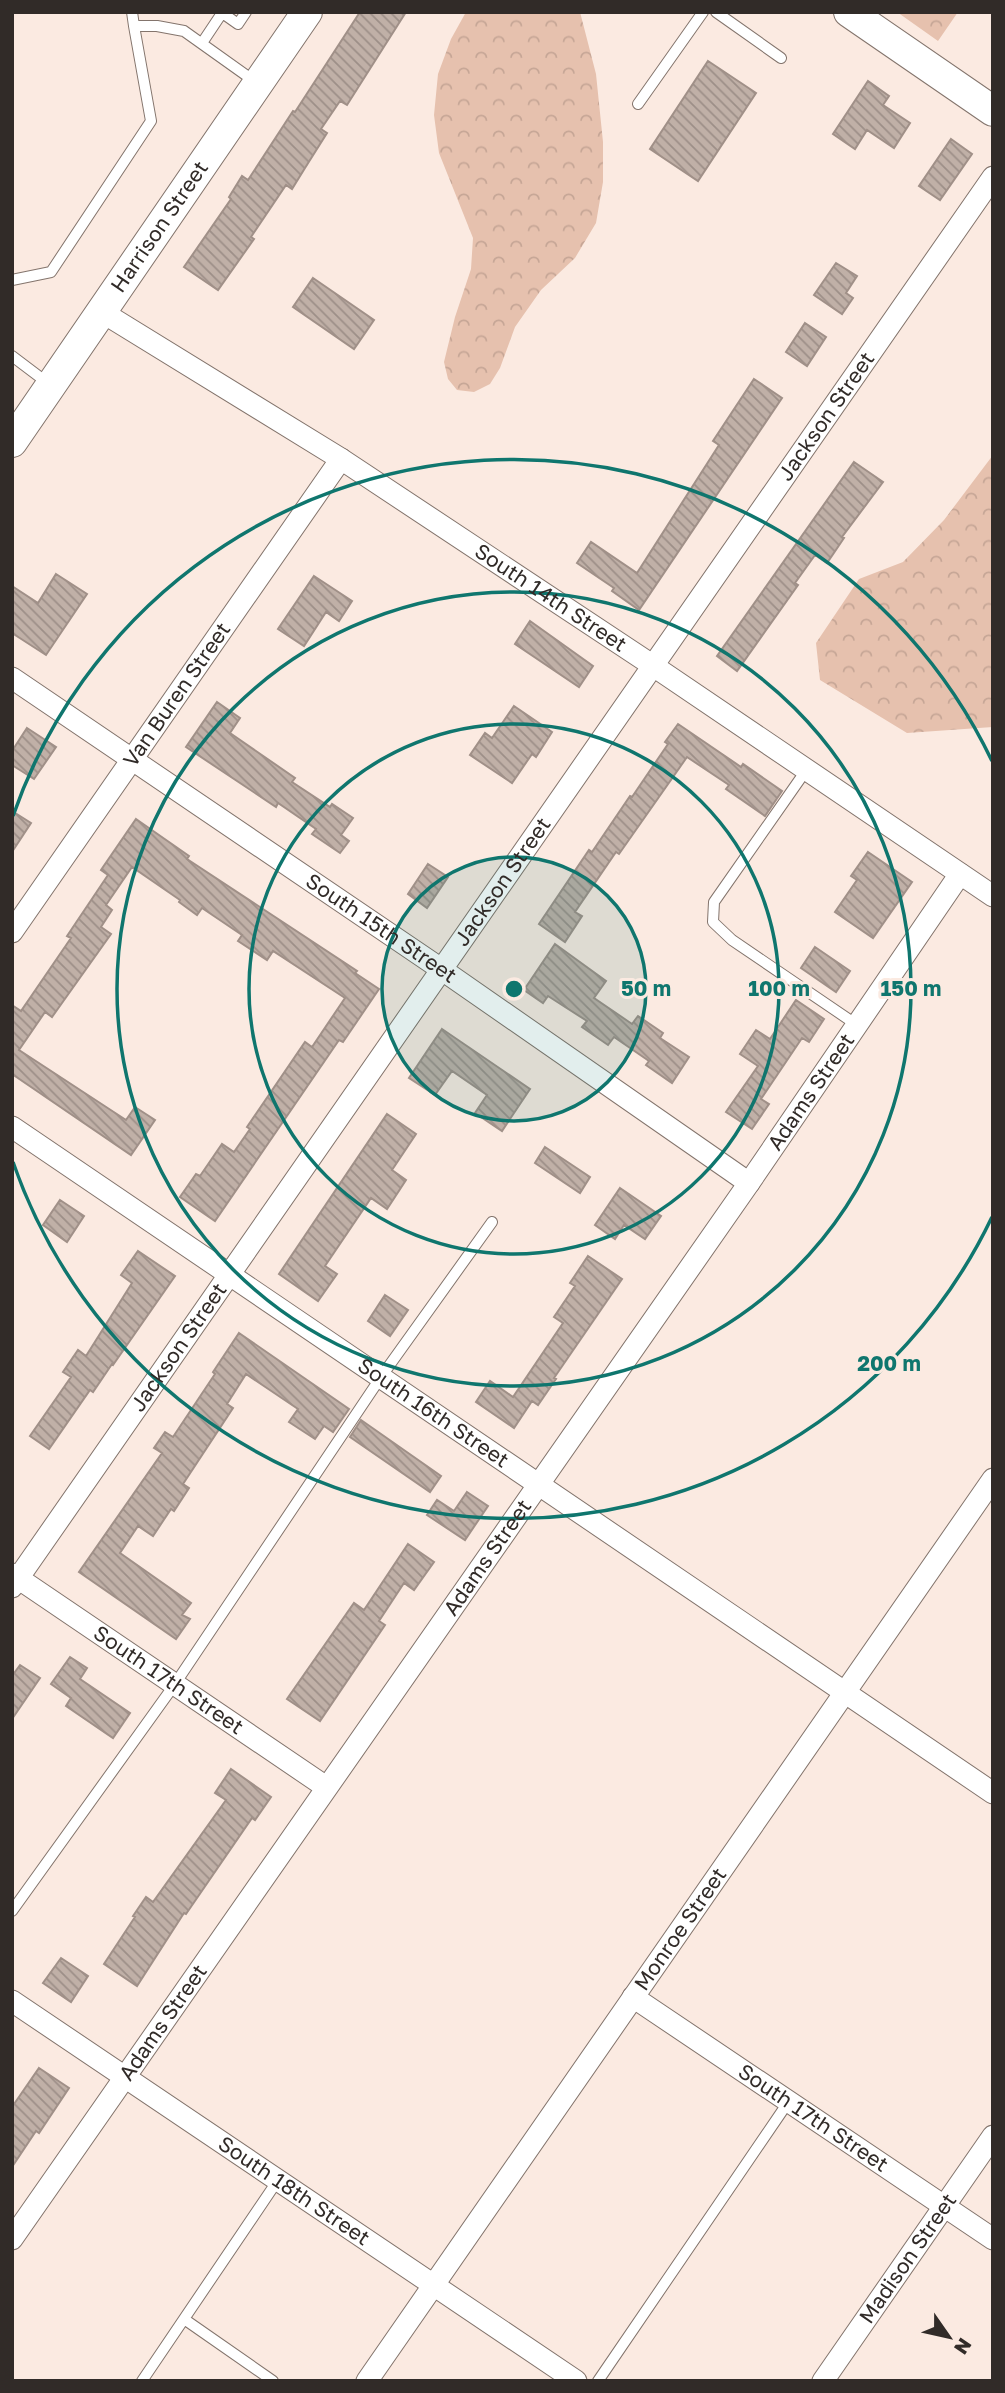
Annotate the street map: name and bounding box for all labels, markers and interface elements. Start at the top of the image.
street label: Harrison Street [105,155,213,297]
street label: Jackson Street [772,346,879,485]
street label: South 14th Street [470,537,632,657]
street label: Van Buren Street [117,617,235,771]
street label: Jackson Street [448,812,556,951]
street label: South 15th Street [301,867,462,988]
text: 50 m [621,975,671,1001]
text: 100 m [748,975,810,1001]
text: 150 m [881,975,941,1001]
centre of rings [502,977,526,1001]
street label: Adams Street [761,1028,859,1155]
street label: Jackson Street [124,1277,232,1416]
text: 200 m [857,1350,921,1376]
street label: South 16th Street [353,1352,514,1473]
street label: Adams Street [437,1494,536,1620]
street label: South 17th Street [89,1619,249,1739]
street label: Monroe Street [628,1862,731,1995]
street label: Adams Street [113,1959,212,2085]
street label: South 17th Street [734,2057,894,2177]
street label: South 18th Street [214,2130,375,2250]
street label: Madison Street [853,2188,961,2328]
north arrow [914,2302,984,2372]
text: N [950,2334,977,2359]

